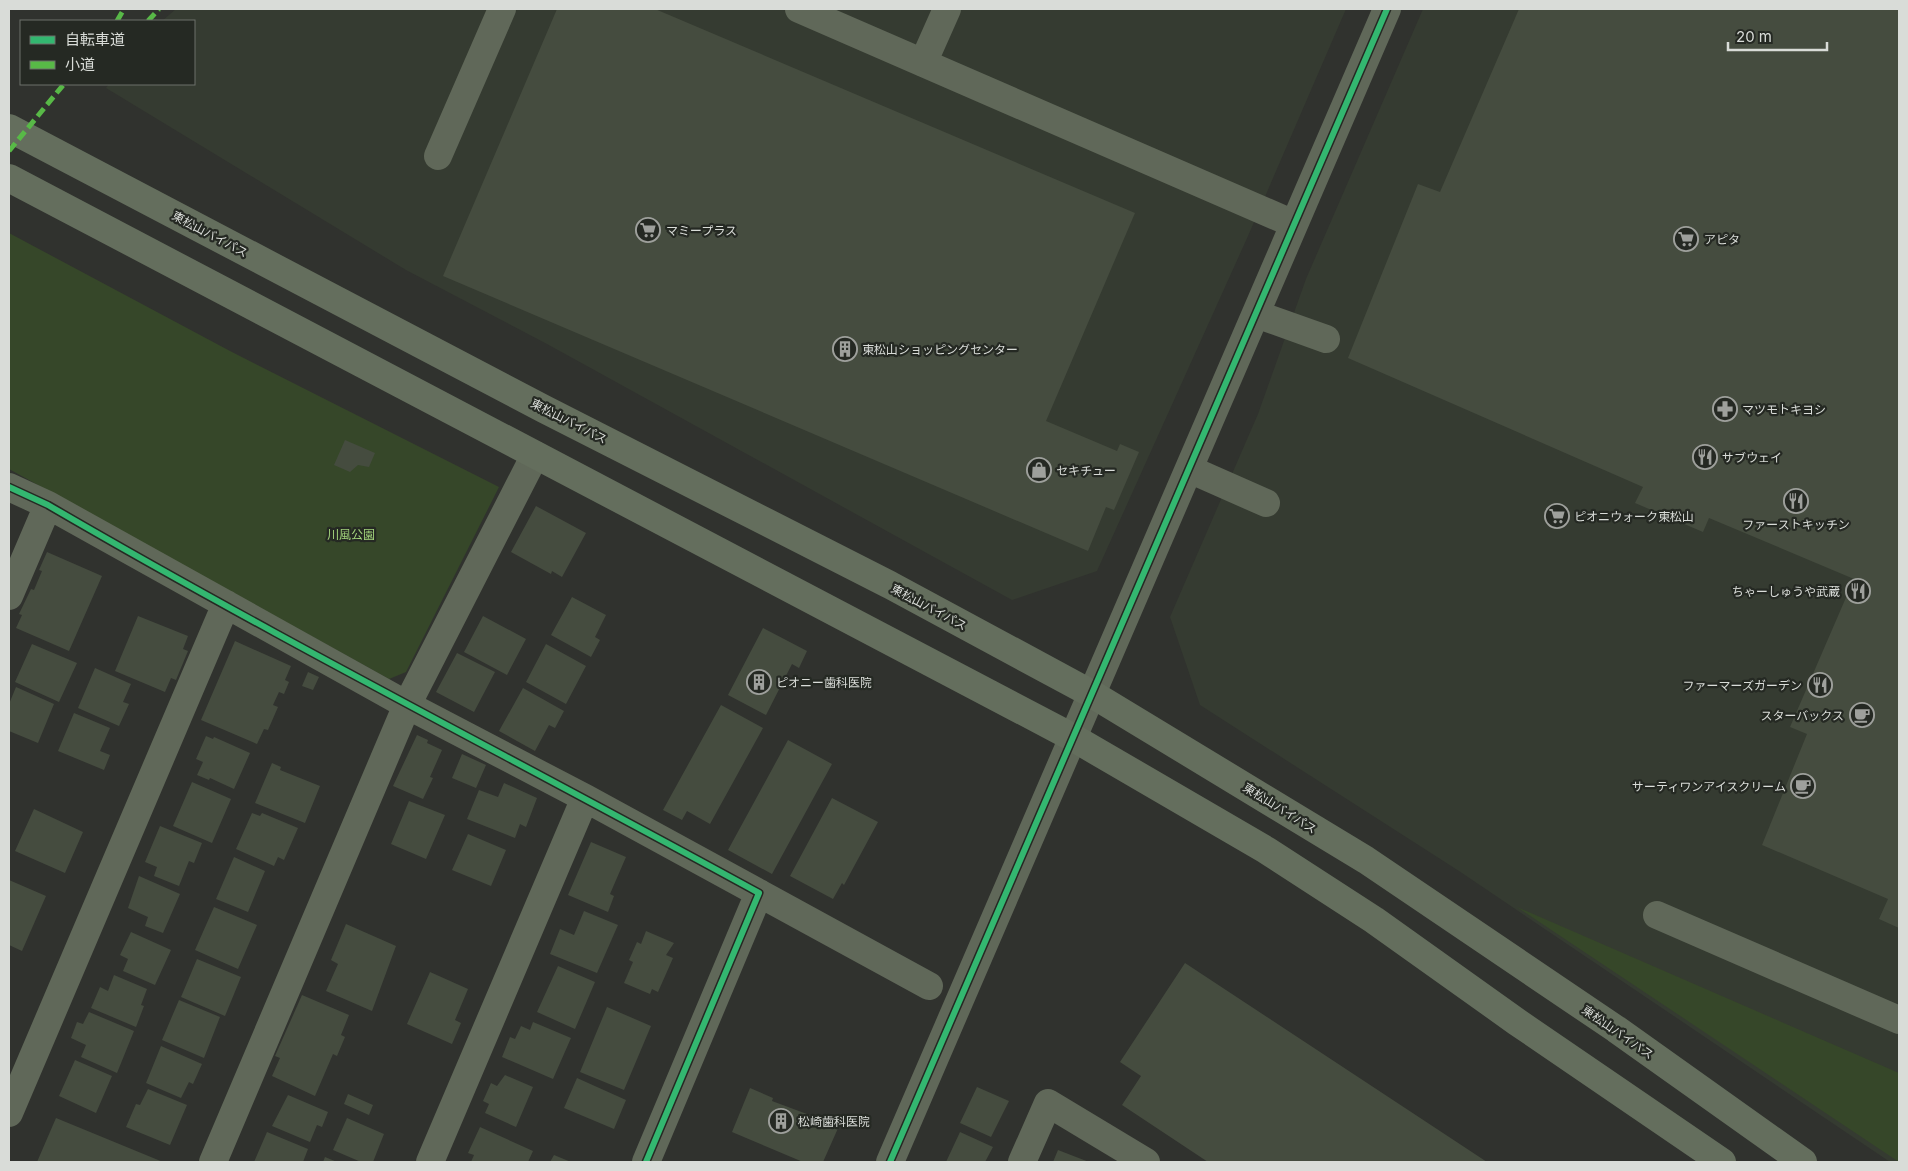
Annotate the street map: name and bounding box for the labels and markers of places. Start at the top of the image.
supermarket icon: マミープラス [635,217,661,243]
place label: マミープラス [666,223,737,238]
supermarket icon: アピタ [1673,226,1699,252]
place label: アピタ [1704,232,1740,247]
building icon: 東松山ショッピングセンター [832,336,858,362]
place label: 東松山ショッピングセンター [862,342,1018,357]
pharmacy icon: マツモトキヨシ [1712,396,1738,422]
place label: マツモトキヨシ [1742,402,1826,417]
restaurant icon: サブウェイ [1692,444,1718,470]
place label: サブウェイ [1722,450,1782,465]
shop icon: セキチュー [1026,457,1052,483]
place label: セキチュー [1056,463,1116,478]
restaurant icon: ファーストキッチン [1783,488,1809,514]
supermarket icon: ピオニウォーク東松山 [1544,503,1570,529]
place label: ピオニウォーク東松山 [1574,509,1694,524]
place label: ファーストキッチン [1742,517,1850,532]
restaurant icon: ちゃーしゅうや武蔵 [1845,578,1871,604]
place label: ちゃーしゅうや武蔵 [1732,584,1840,599]
building icon: ピオニー歯科医院 [746,669,772,695]
restaurant icon: ファーマーズガーデン [1807,672,1833,698]
place label: ピオニー歯科医院 [776,675,872,690]
place label: ファーマーズガーデン [1683,678,1802,693]
cafe icon: スターバックス [1849,702,1875,728]
place label: スターバックス [1760,708,1844,723]
cafe icon: サーティワンアイスクリーム [1790,773,1816,799]
place label: サーティワンアイスクリーム [1632,779,1786,794]
building icon: 松崎歯科医院 [768,1108,794,1134]
place label: 松崎歯科医院 [798,1114,870,1129]

